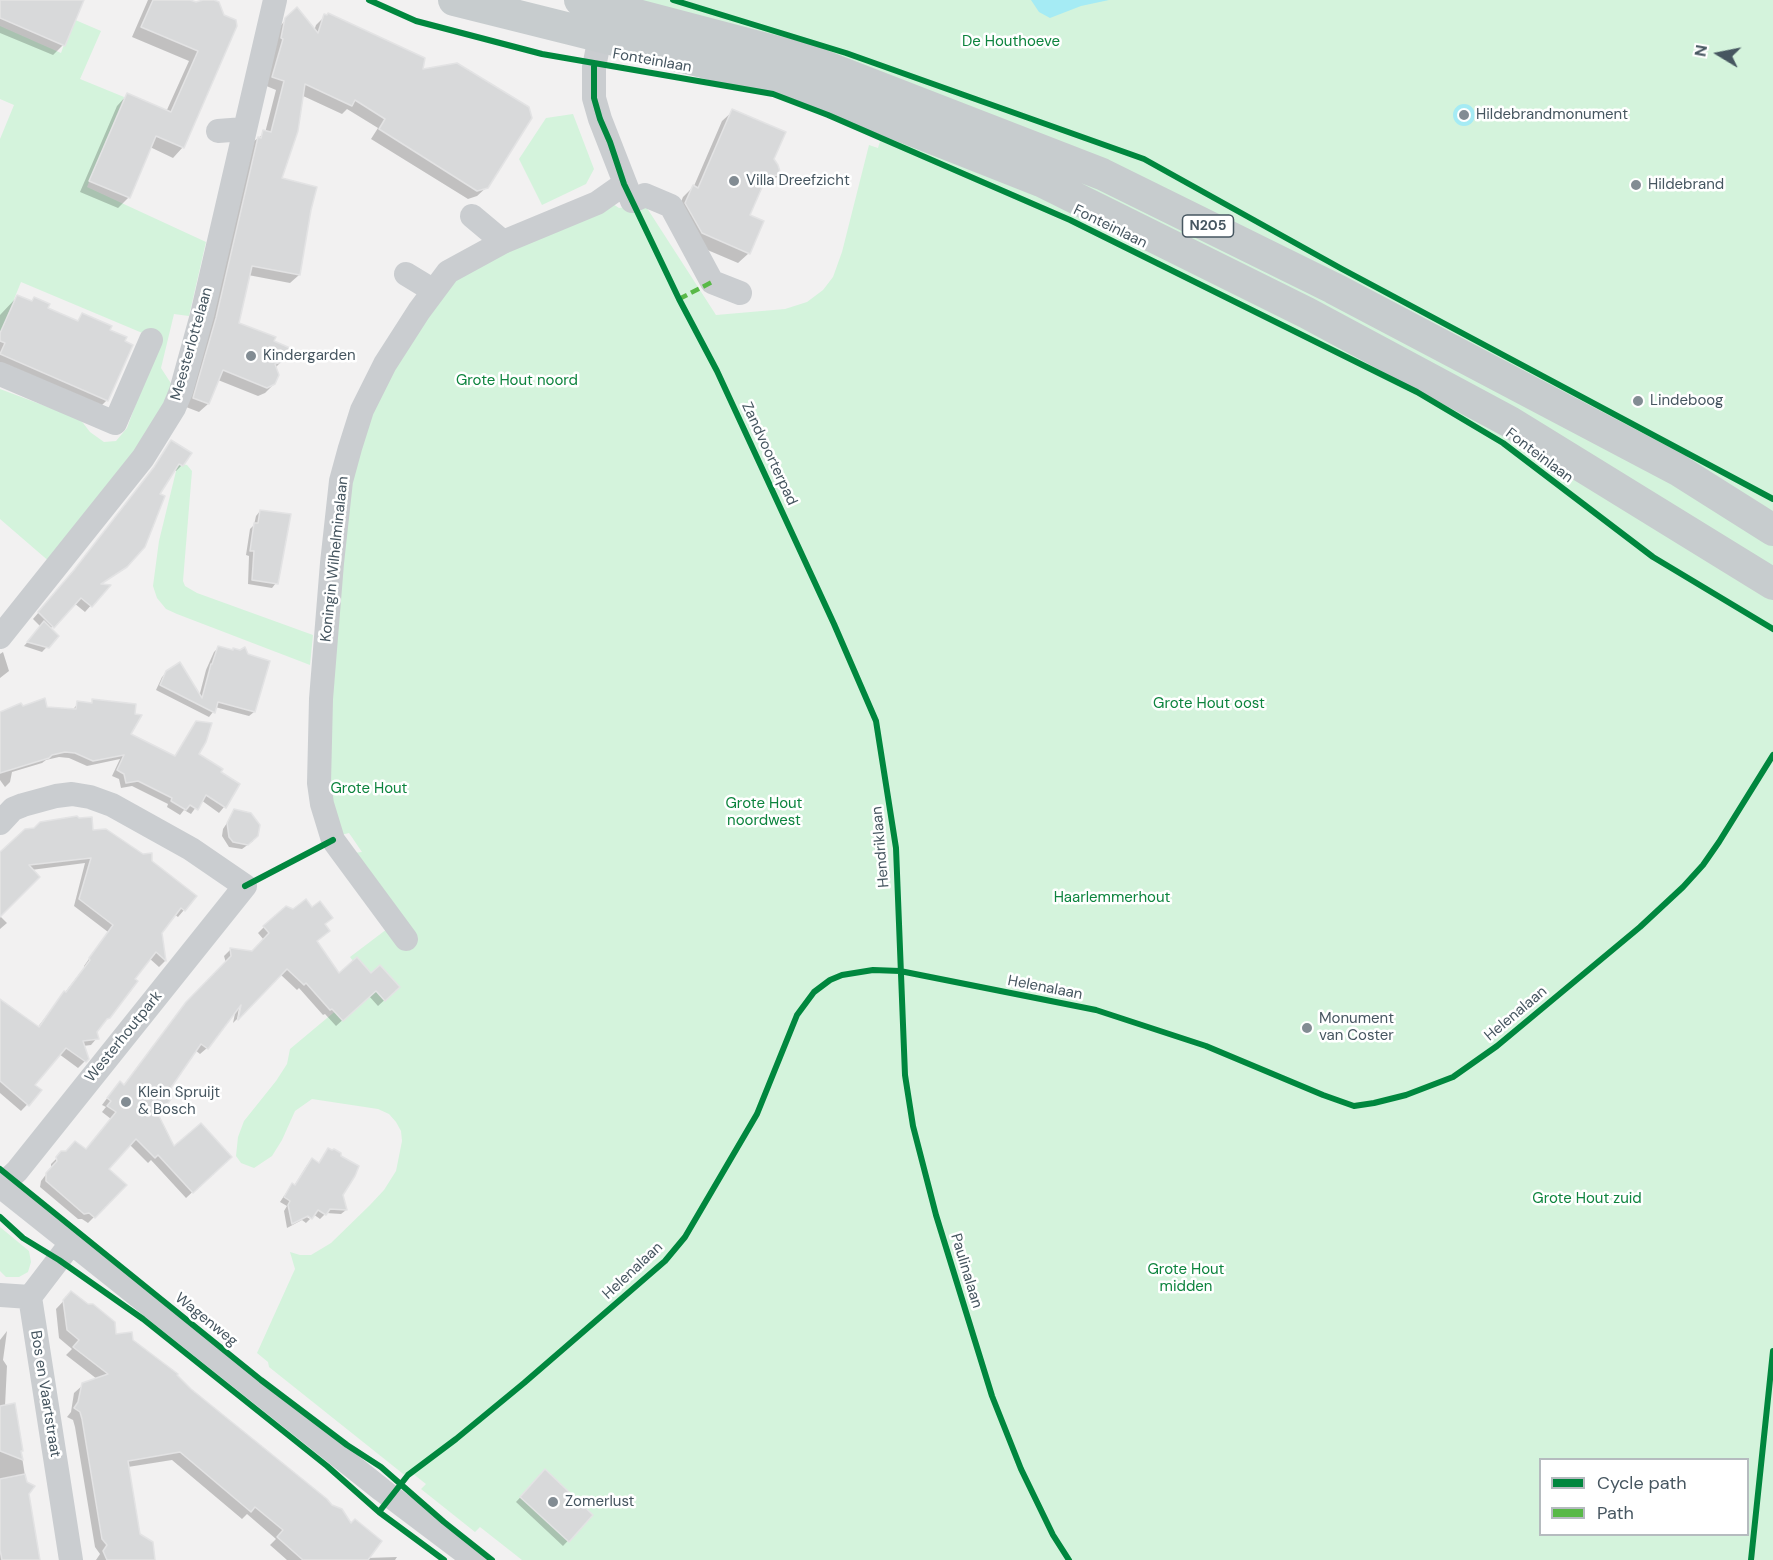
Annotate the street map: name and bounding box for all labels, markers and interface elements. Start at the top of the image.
north arrow [1689,24,1749,84]
park label: De Houthoeve [962,33,1060,51]
text: N [1689,43,1712,58]
street label: Fonteinlaan [611,45,693,77]
place label: Hildebrandmonument [1476,106,1628,124]
marker: Hildebrandmonument [1457,108,1471,122]
place label: Villa Dreefzicht [746,172,850,190]
marker: Villa Dreefzicht [727,174,741,188]
place label: Hildebrand [1648,176,1724,194]
marker: Hildebrand [1629,178,1643,192]
street label: Fonteinlaan [1070,201,1150,253]
road number: N205 [1182,215,1234,237]
street label: Meesterlottelaan [167,285,217,403]
place label: Kindergarden [263,347,356,365]
marker: Kindergarden [244,349,258,363]
park label: Grote Hout noord [456,372,578,390]
place label: Lindeboog [1650,392,1723,410]
marker: Lindeboog [1631,394,1645,408]
street label: Zandvoorterpad [737,400,801,508]
street label: Fonteinlaan [1502,425,1576,487]
street label: Koningin Wilhelminalaan [317,475,353,643]
park label: Grote Hout oost [1153,695,1265,713]
park label: Grote Hout [331,780,407,798]
park label: Grote Hout noordwest [726,795,802,830]
street label: Hendriklaan [868,806,894,888]
park label: Haarlemmerhout [1054,889,1170,907]
street label: Helenalaan [1006,972,1084,1004]
street label: Helenalaan [1481,983,1551,1045]
street label: Westerhoutpark [82,988,166,1086]
place label: Monument van Coster [1319,1010,1394,1045]
marker: Monument van Coster [1300,1021,1314,1035]
place label: Klein Spruijt & Bosch [138,1084,220,1119]
marker: Klein Spruijt & Bosch [119,1095,133,1109]
park label: Grote Hout zuid [1532,1190,1642,1208]
street label: Paulinalaan [946,1232,986,1310]
street label: Helenalaan [599,1239,667,1303]
park label: Grote Hout midden [1148,1261,1224,1296]
street label: Wagenweg [171,1289,241,1351]
street label: Bos en Vaartstraat [26,1329,64,1459]
legend [1539,1458,1749,1536]
text: Cycle path [1597,1471,1687,1495]
place label: Zomerlust [565,1493,634,1511]
marker: Zomerlust [546,1495,560,1509]
text: Path [1597,1501,1634,1525]

